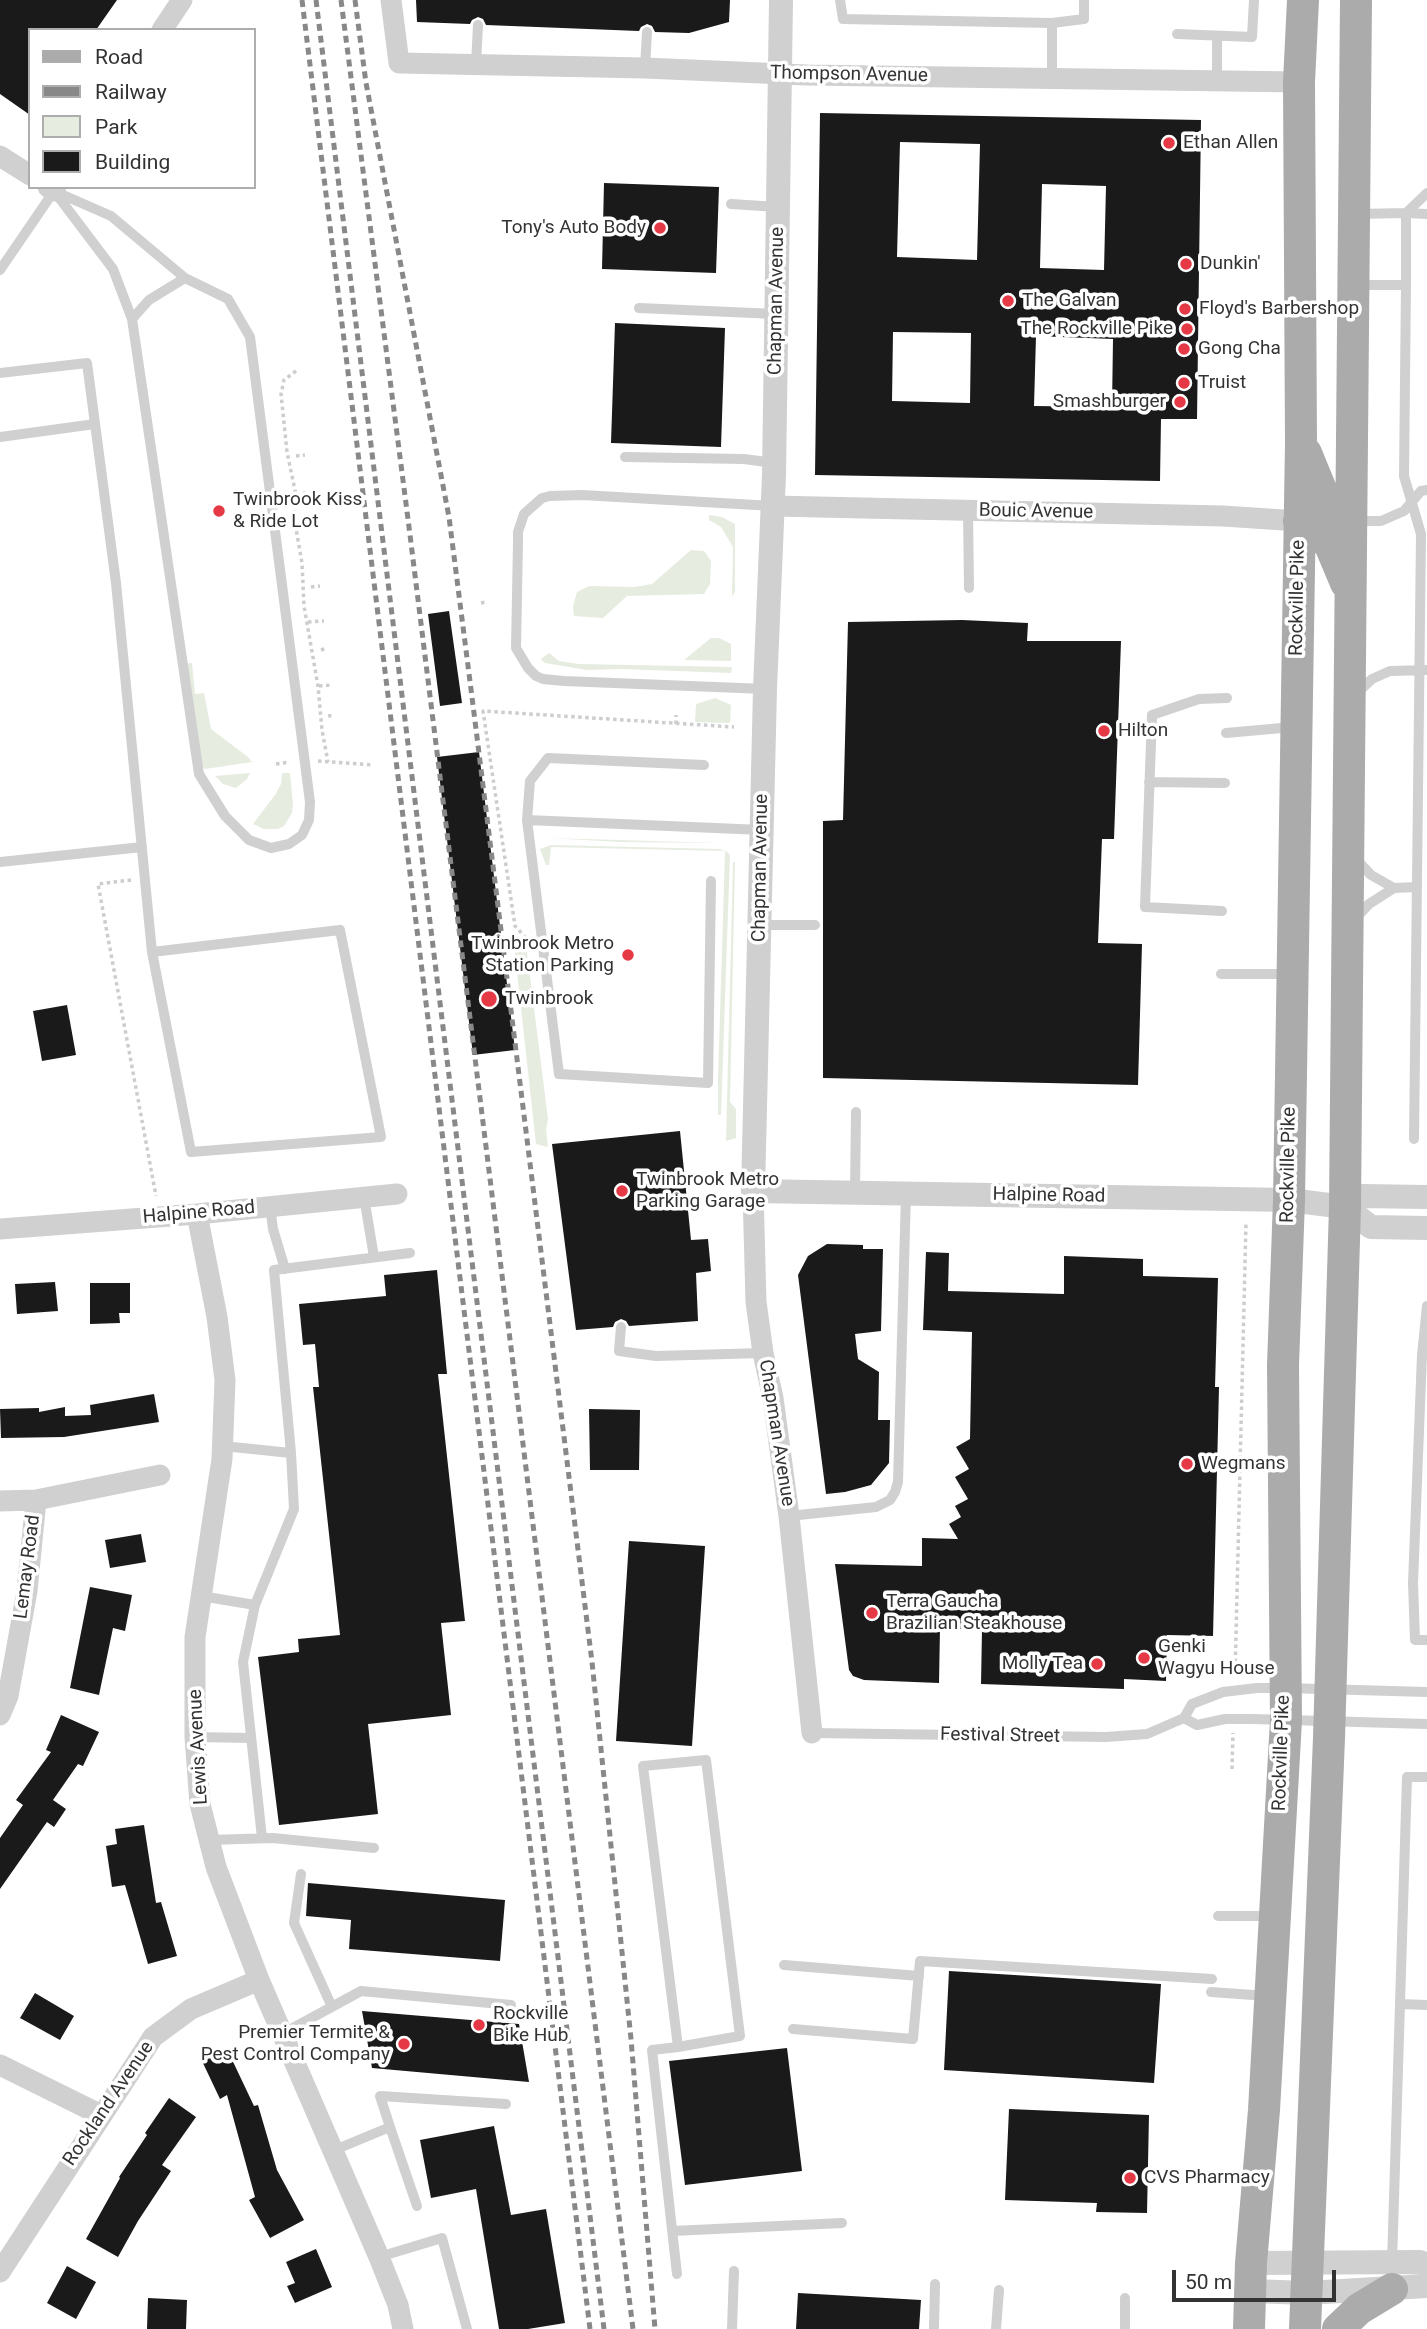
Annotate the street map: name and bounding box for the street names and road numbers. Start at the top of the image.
street label: Thompson Avenue [770,62,928,88]
street label: Chapman Avenue [764,227,790,375]
street label: Bouic Avenue [979,500,1093,524]
street label: Rockville Pike [1286,540,1310,656]
street label: Chapman Avenue [748,794,774,942]
street label: Rockville Pike [1277,1107,1301,1223]
street label: Halpine Road [992,1184,1106,1208]
street label: Halpine Road [142,1197,256,1229]
street label: Chapman Avenue [753,1358,799,1508]
street label: Lemay Road [10,1514,46,1620]
street label: Lewis Avenue [185,1689,213,1805]
street label: Rockville Pike [1269,1695,1295,1811]
street label: Festival Street [940,1724,1060,1748]
street label: Rockland Avenue [59,2037,159,2171]

